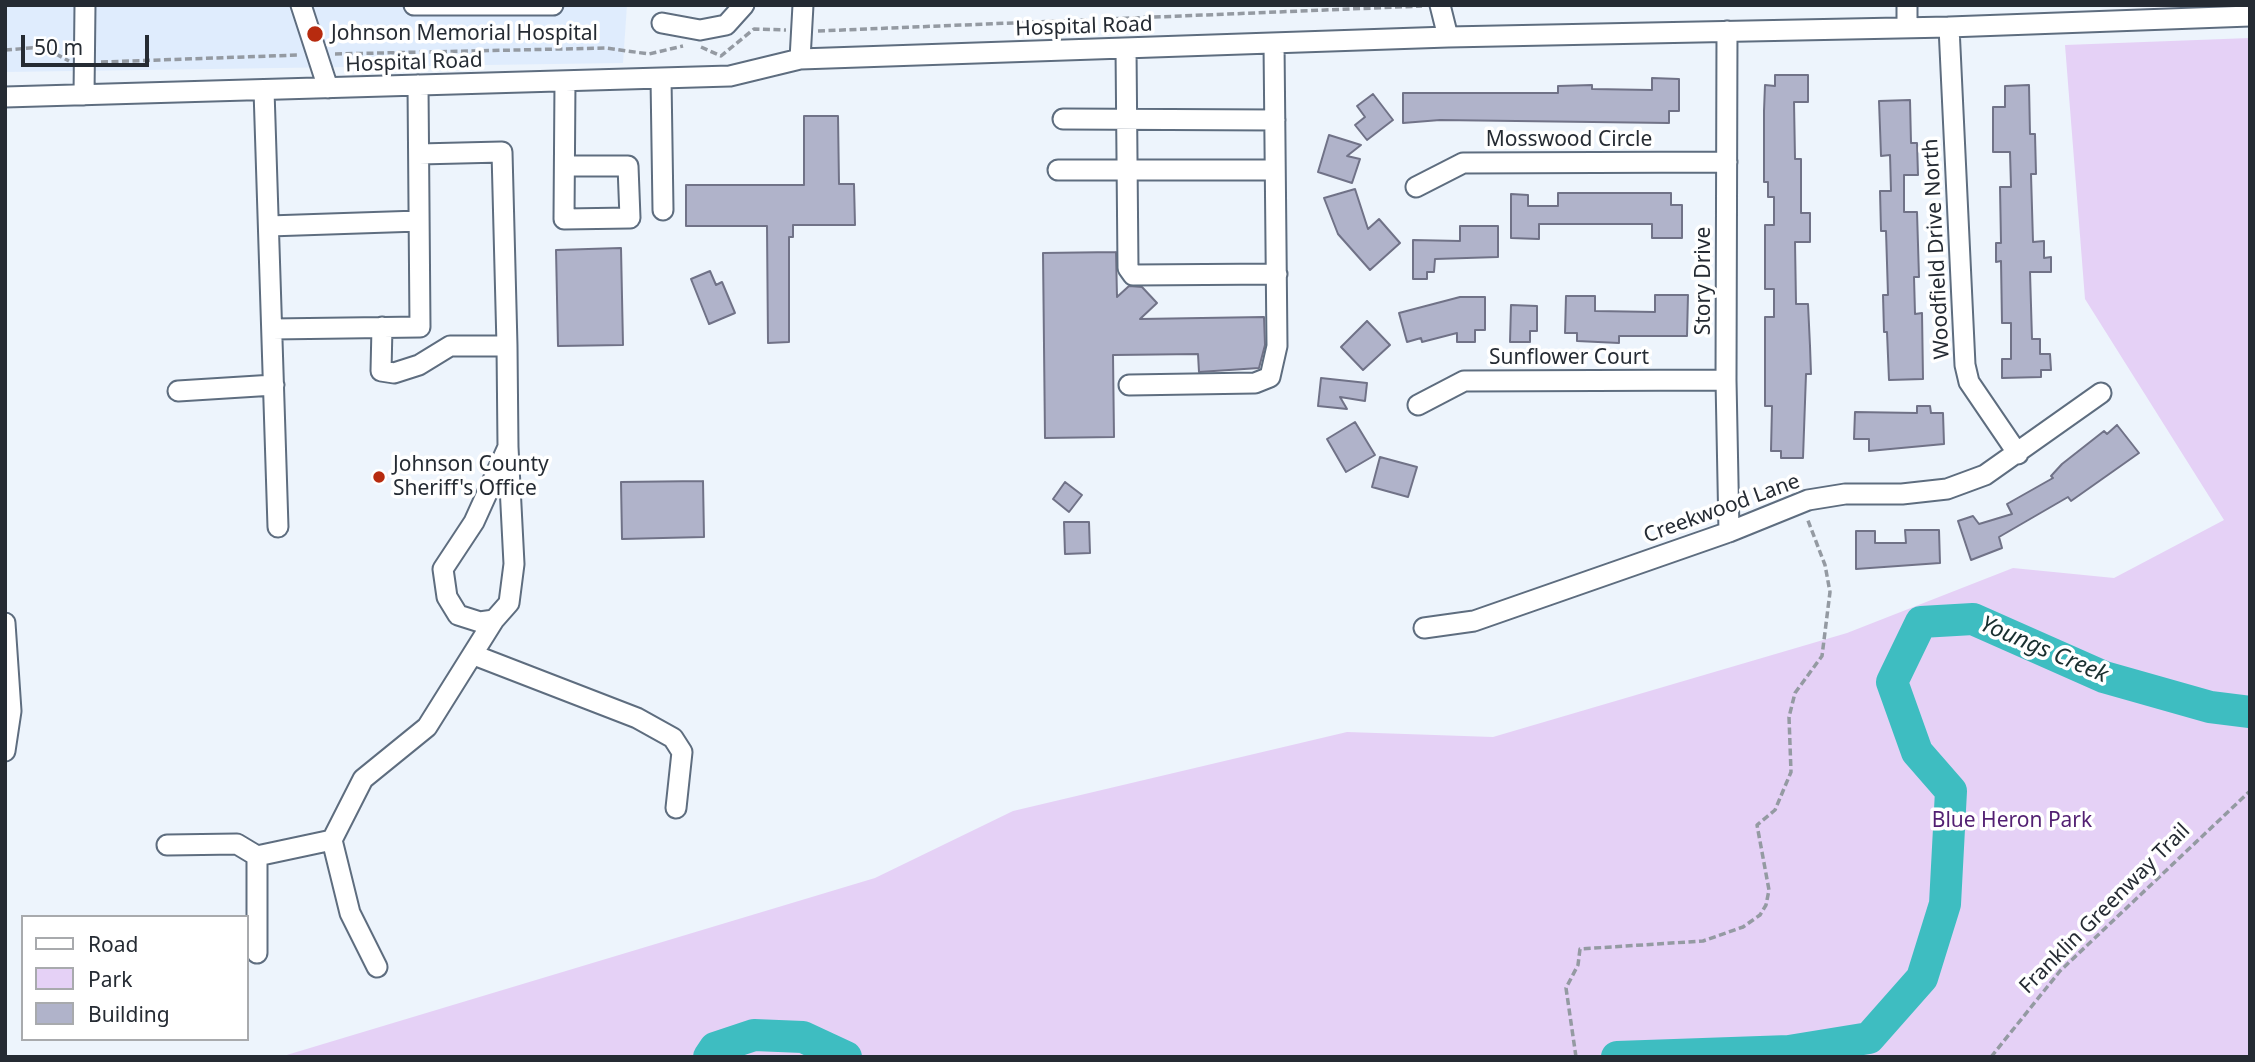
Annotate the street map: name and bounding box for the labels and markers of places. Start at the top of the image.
place label: Johnson Memorial Hospital [331,21,598,47]
marker: Johnson Memorial Hospital [305,24,325,44]
place label: Johnson County Sheriff's Office [393,452,549,502]
marker: Johnson County Sheriff's Office [371,469,387,485]

